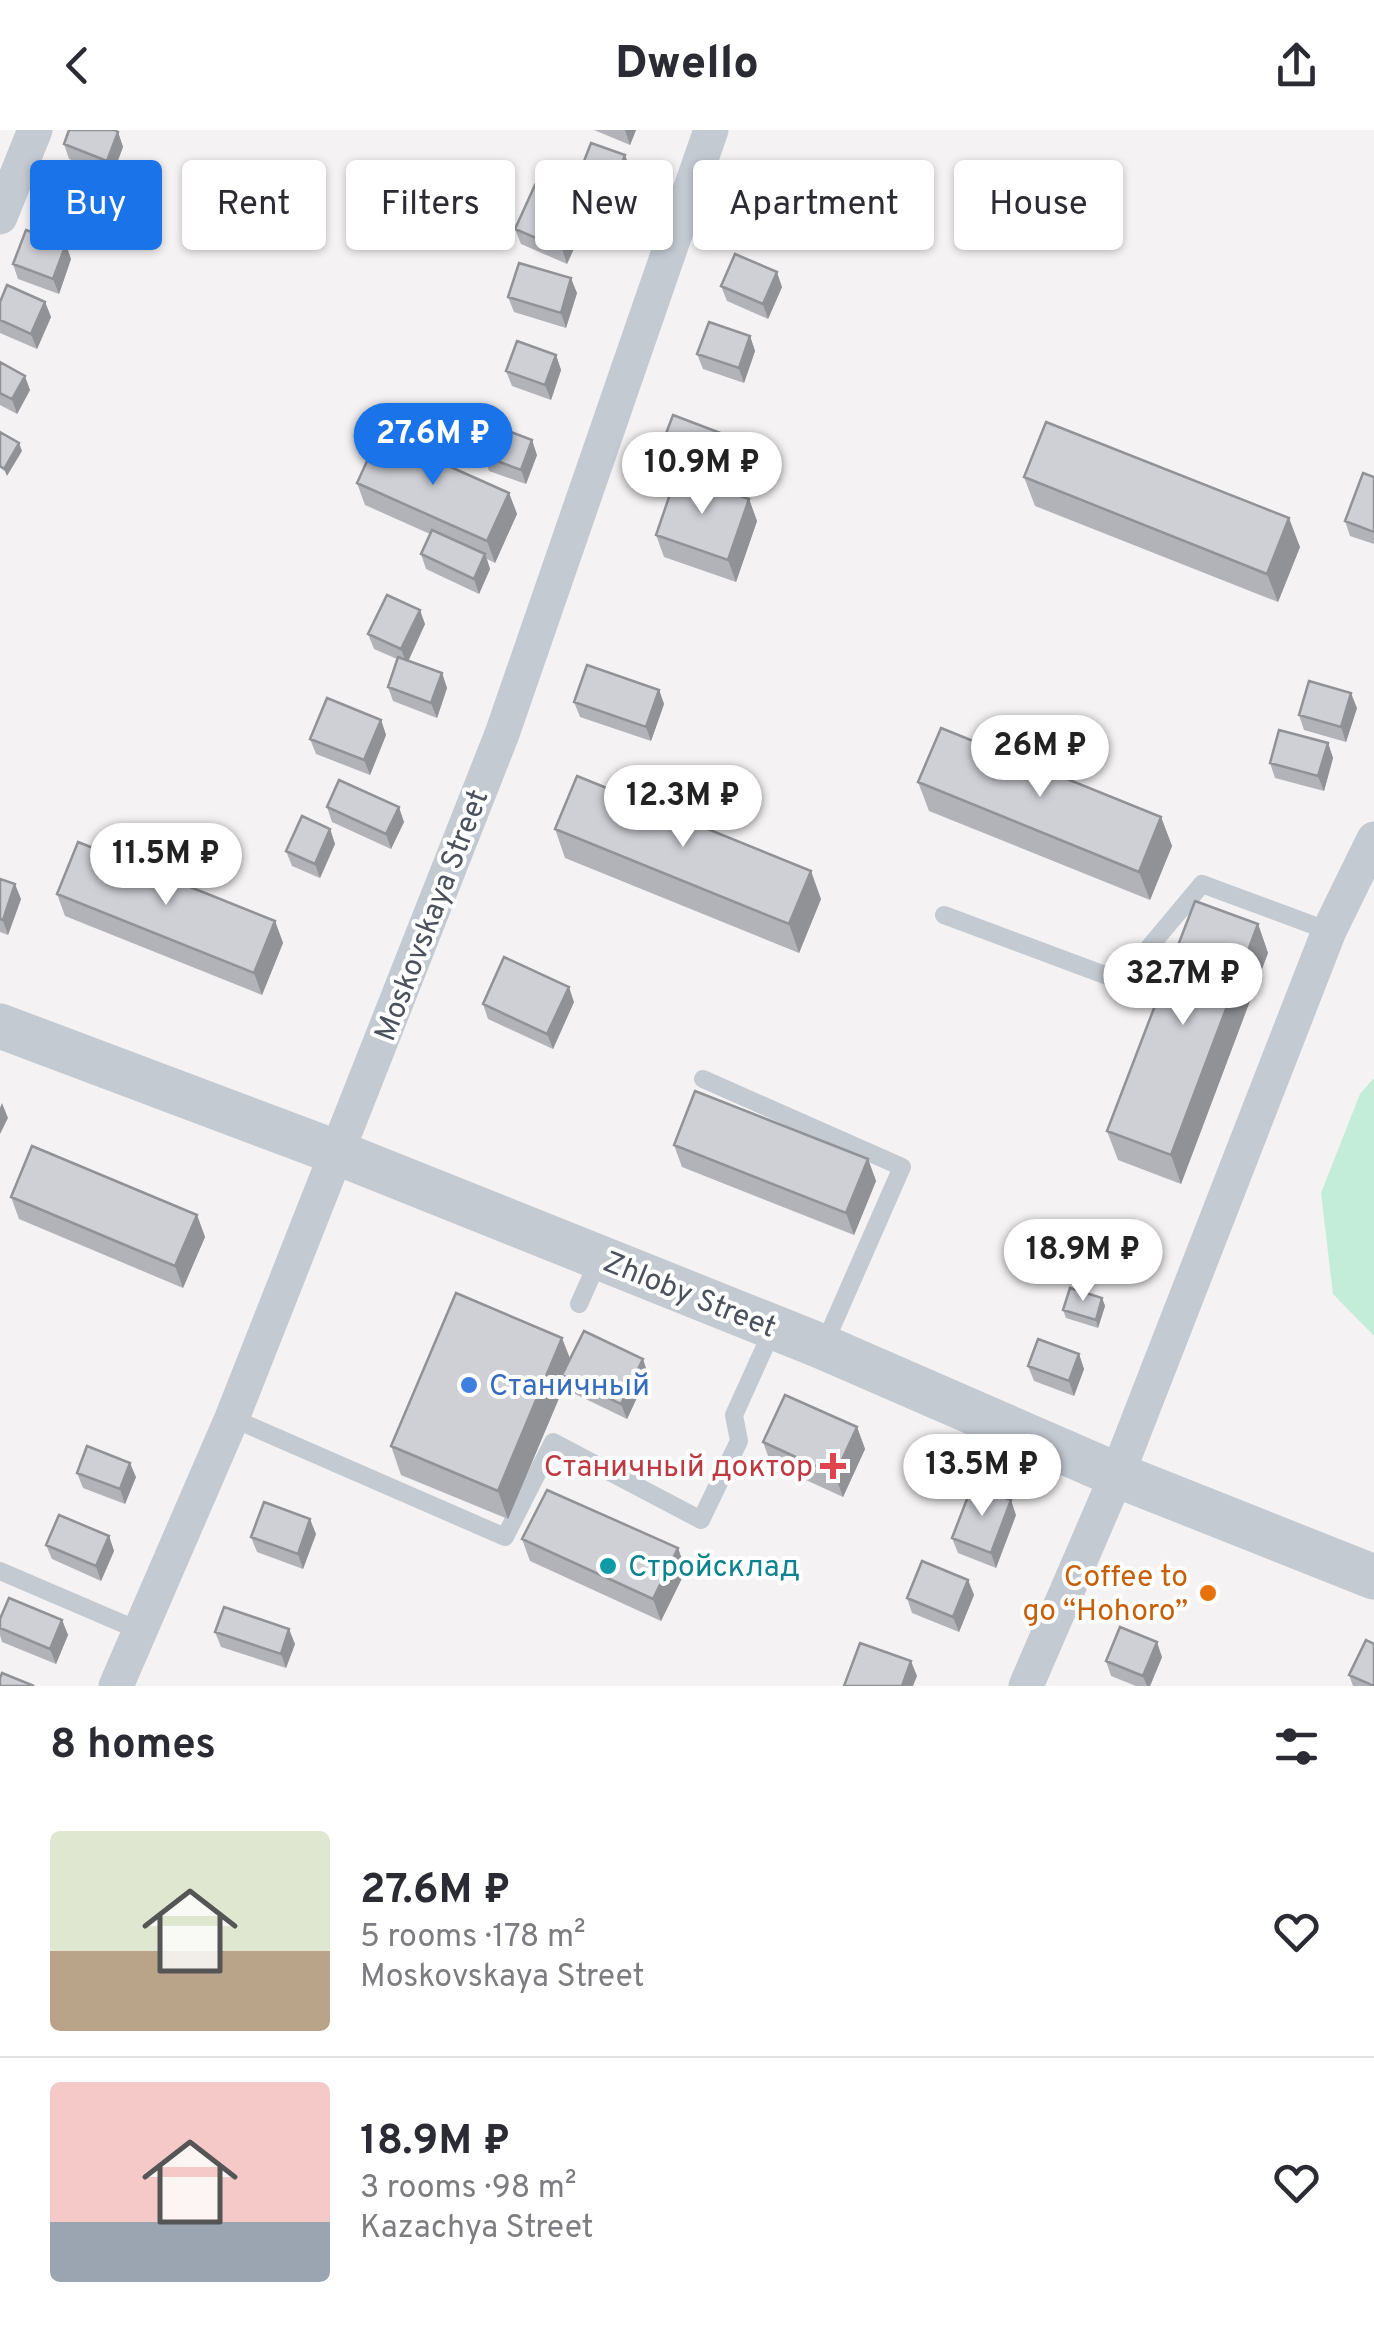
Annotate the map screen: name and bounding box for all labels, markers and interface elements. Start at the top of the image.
text: Dwello [615,37,759,94]
icon: back [50,38,105,93]
icon: share [1269,38,1324,93]
chip: Buy [30,160,162,250]
chip: Rent [182,160,326,250]
chip: Filters [346,160,515,250]
chip: New [535,160,673,250]
chip: Apartment [693,160,934,250]
chip: House [954,160,1123,250]
pin: 27.6M ₽ [341,403,525,488]
text: 27.6M ₽ [376,415,490,455]
pin: 10.9M ₽ [610,432,794,517]
text: 10.9M ₽ [644,444,760,484]
pin: 26M ₽ [970,715,1110,800]
text: 26M ₽ [993,727,1087,767]
pin: 12.3M ₽ [591,765,775,850]
text: 12.3M ₽ [626,777,740,817]
street label: Moskovskaya Street [368,785,498,1047]
pin: 11.5M ₽ [74,823,258,908]
text: 11.5M ₽ [112,835,220,875]
pin: 32.7M ₽ [1091,943,1275,1028]
text: 32.7M ₽ [1125,955,1241,995]
pin: 18.9M ₽ [991,1219,1175,1304]
text: 18.9M ₽ [1026,1231,1140,1271]
street label: Zhloby Street [597,1245,781,1348]
place label: Станичный [489,1369,650,1406]
marker: Станичный [458,1374,480,1396]
pin: 13.5M ₽ [890,1434,1074,1519]
text: 13.5M ₽ [925,1446,1039,1486]
place label: Станичный доктор [544,1450,813,1487]
marker: Станичный доктор [822,1455,844,1477]
place label: Стройсклад [628,1550,800,1587]
marker: Стройсклад [597,1555,619,1577]
place label: Coffee to go “Hohoro” [1023,1560,1188,1631]
marker: Coffee to go “Hohoro” [1197,1582,1219,1604]
icon: filters [1269,1719,1324,1774]
text: 8 homes [50,1720,216,1773]
text: 27.6M ₽ [360,1865,511,1918]
icon: home [130,1871,250,1991]
icon: heart [1269,1904,1324,1959]
text: 5 rooms · 178 m² [360,1918,586,1958]
text: Moskovskaya Street [360,1958,645,1998]
text: 18.9M ₽ [360,2116,510,2169]
icon: home [130,2122,250,2242]
icon: heart [1269,2155,1324,2210]
text: 3 rooms · 98 m² [360,2169,577,2209]
text: Kazachya Street [360,2209,594,2249]

